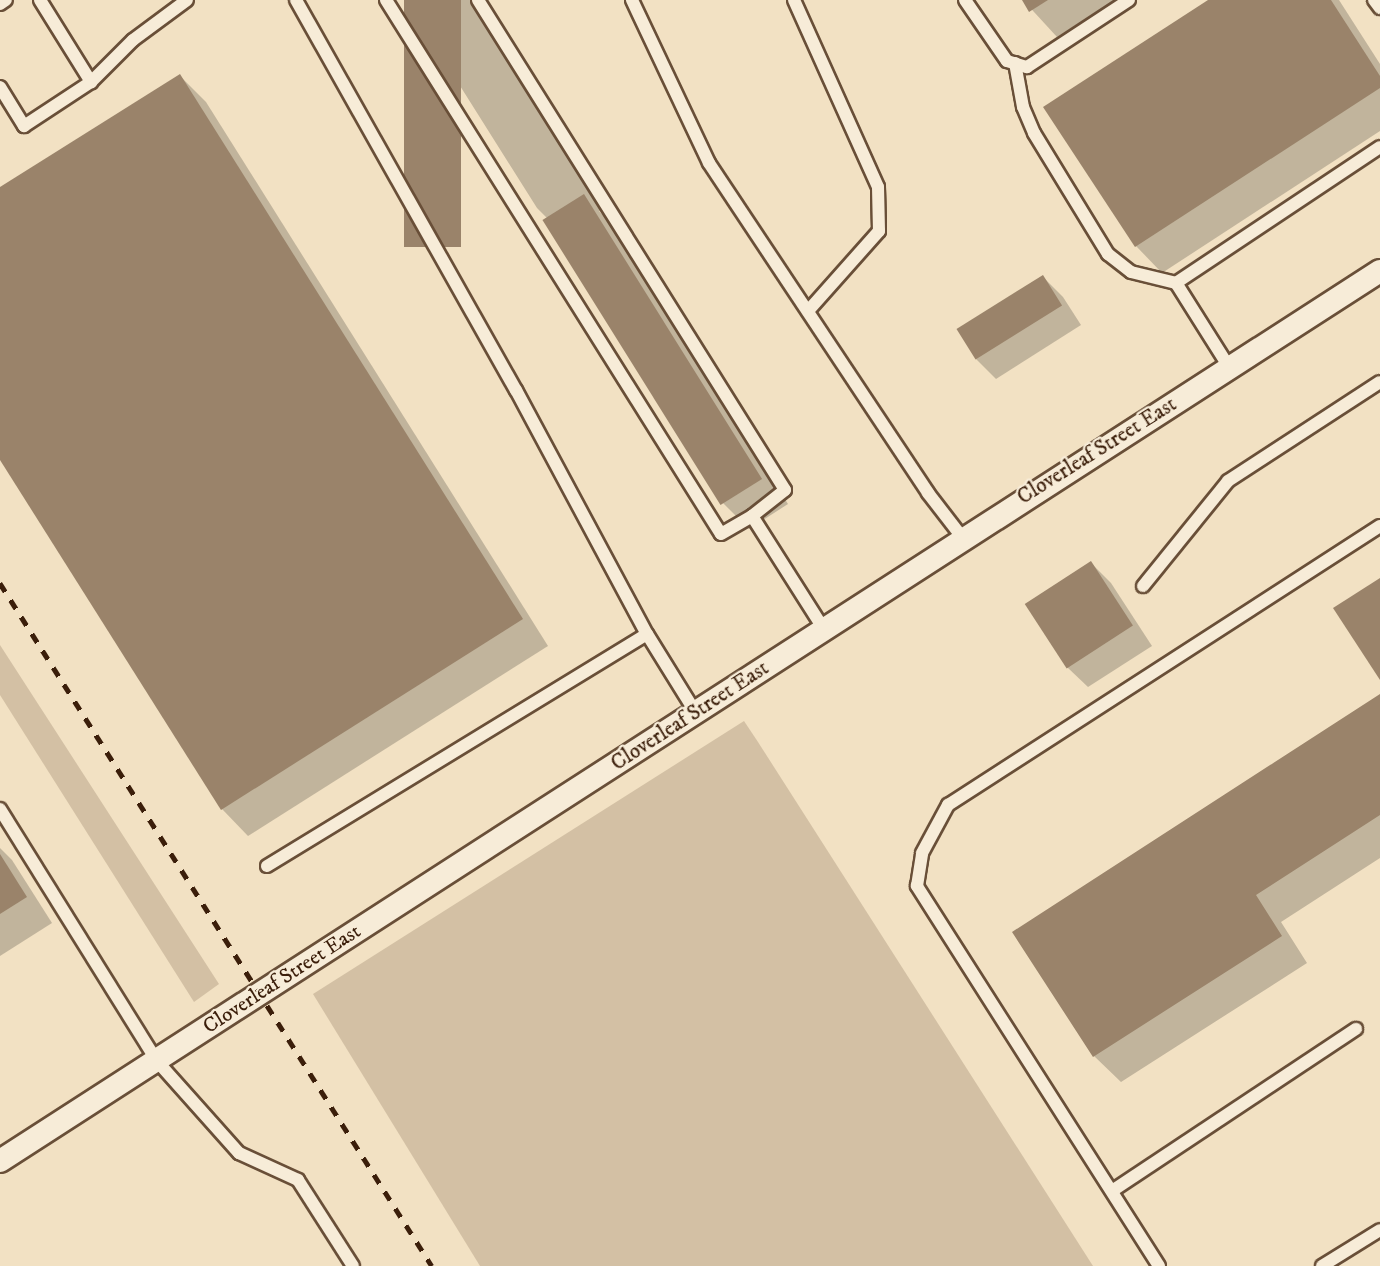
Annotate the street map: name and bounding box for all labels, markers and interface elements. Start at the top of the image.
street label: Cloverleaf Street East [1013,392,1181,510]
street label: Cloverleaf Street East [607,656,773,776]
street label: Cloverleaf Street East [199,919,365,1039]

